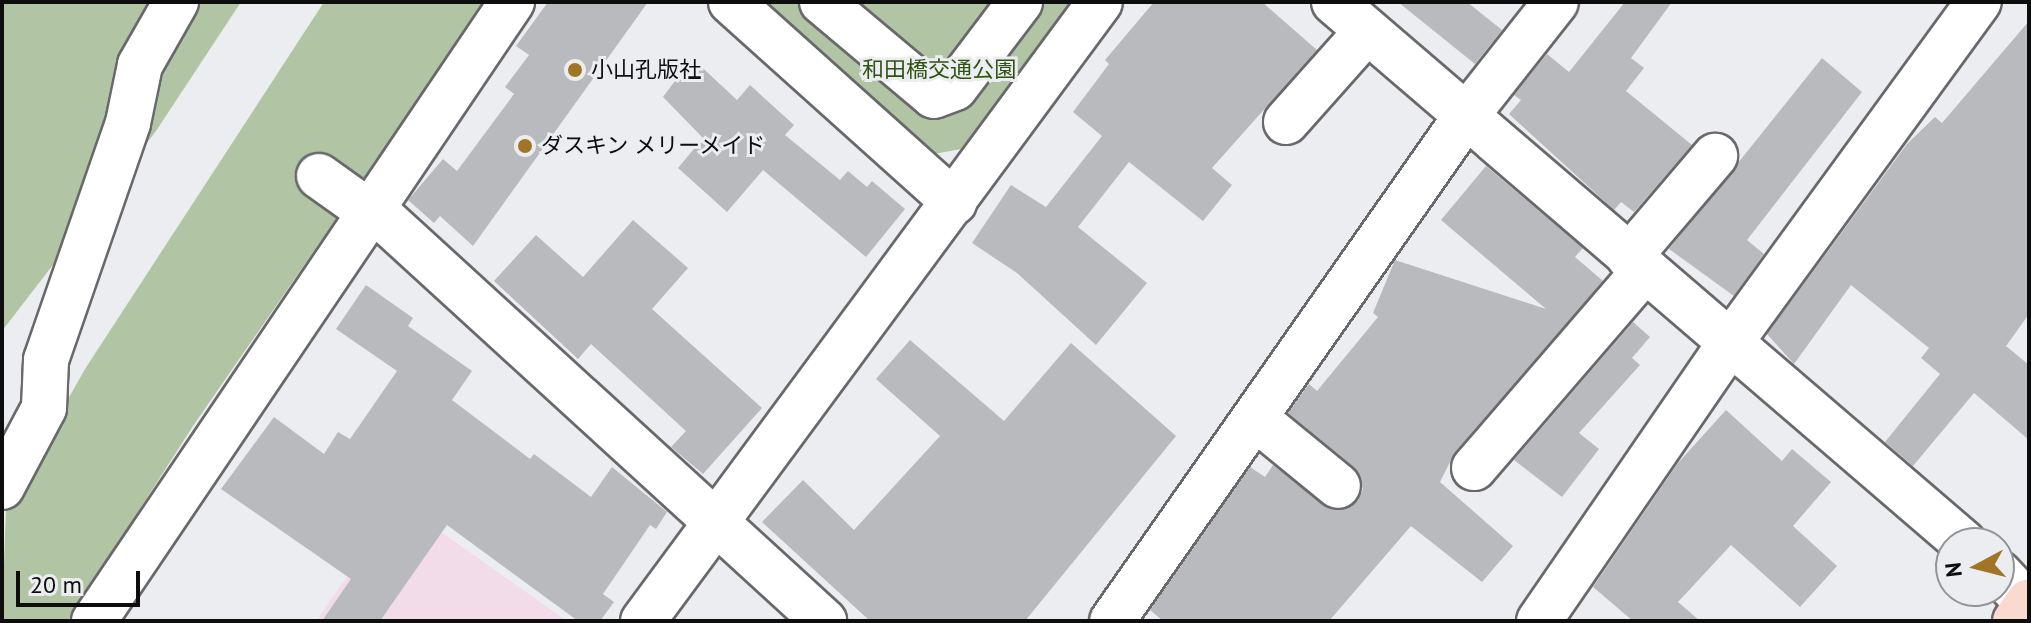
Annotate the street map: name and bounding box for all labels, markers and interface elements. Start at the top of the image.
place label: 小山孔版社 [591,57,701,83]
park label: 和田橋交通公園 [862,57,1016,83]
marker: 小山孔版社 [566,61,584,79]
place label: ダスキン メリーメイド [541,133,767,159]
marker: ダスキン メリーメイド [516,137,534,155]
north arrow [1935,527,2015,607]
scale bar [20,555,144,605]
text: N [1938,561,1968,579]
text: 20 m [30,569,82,600]

